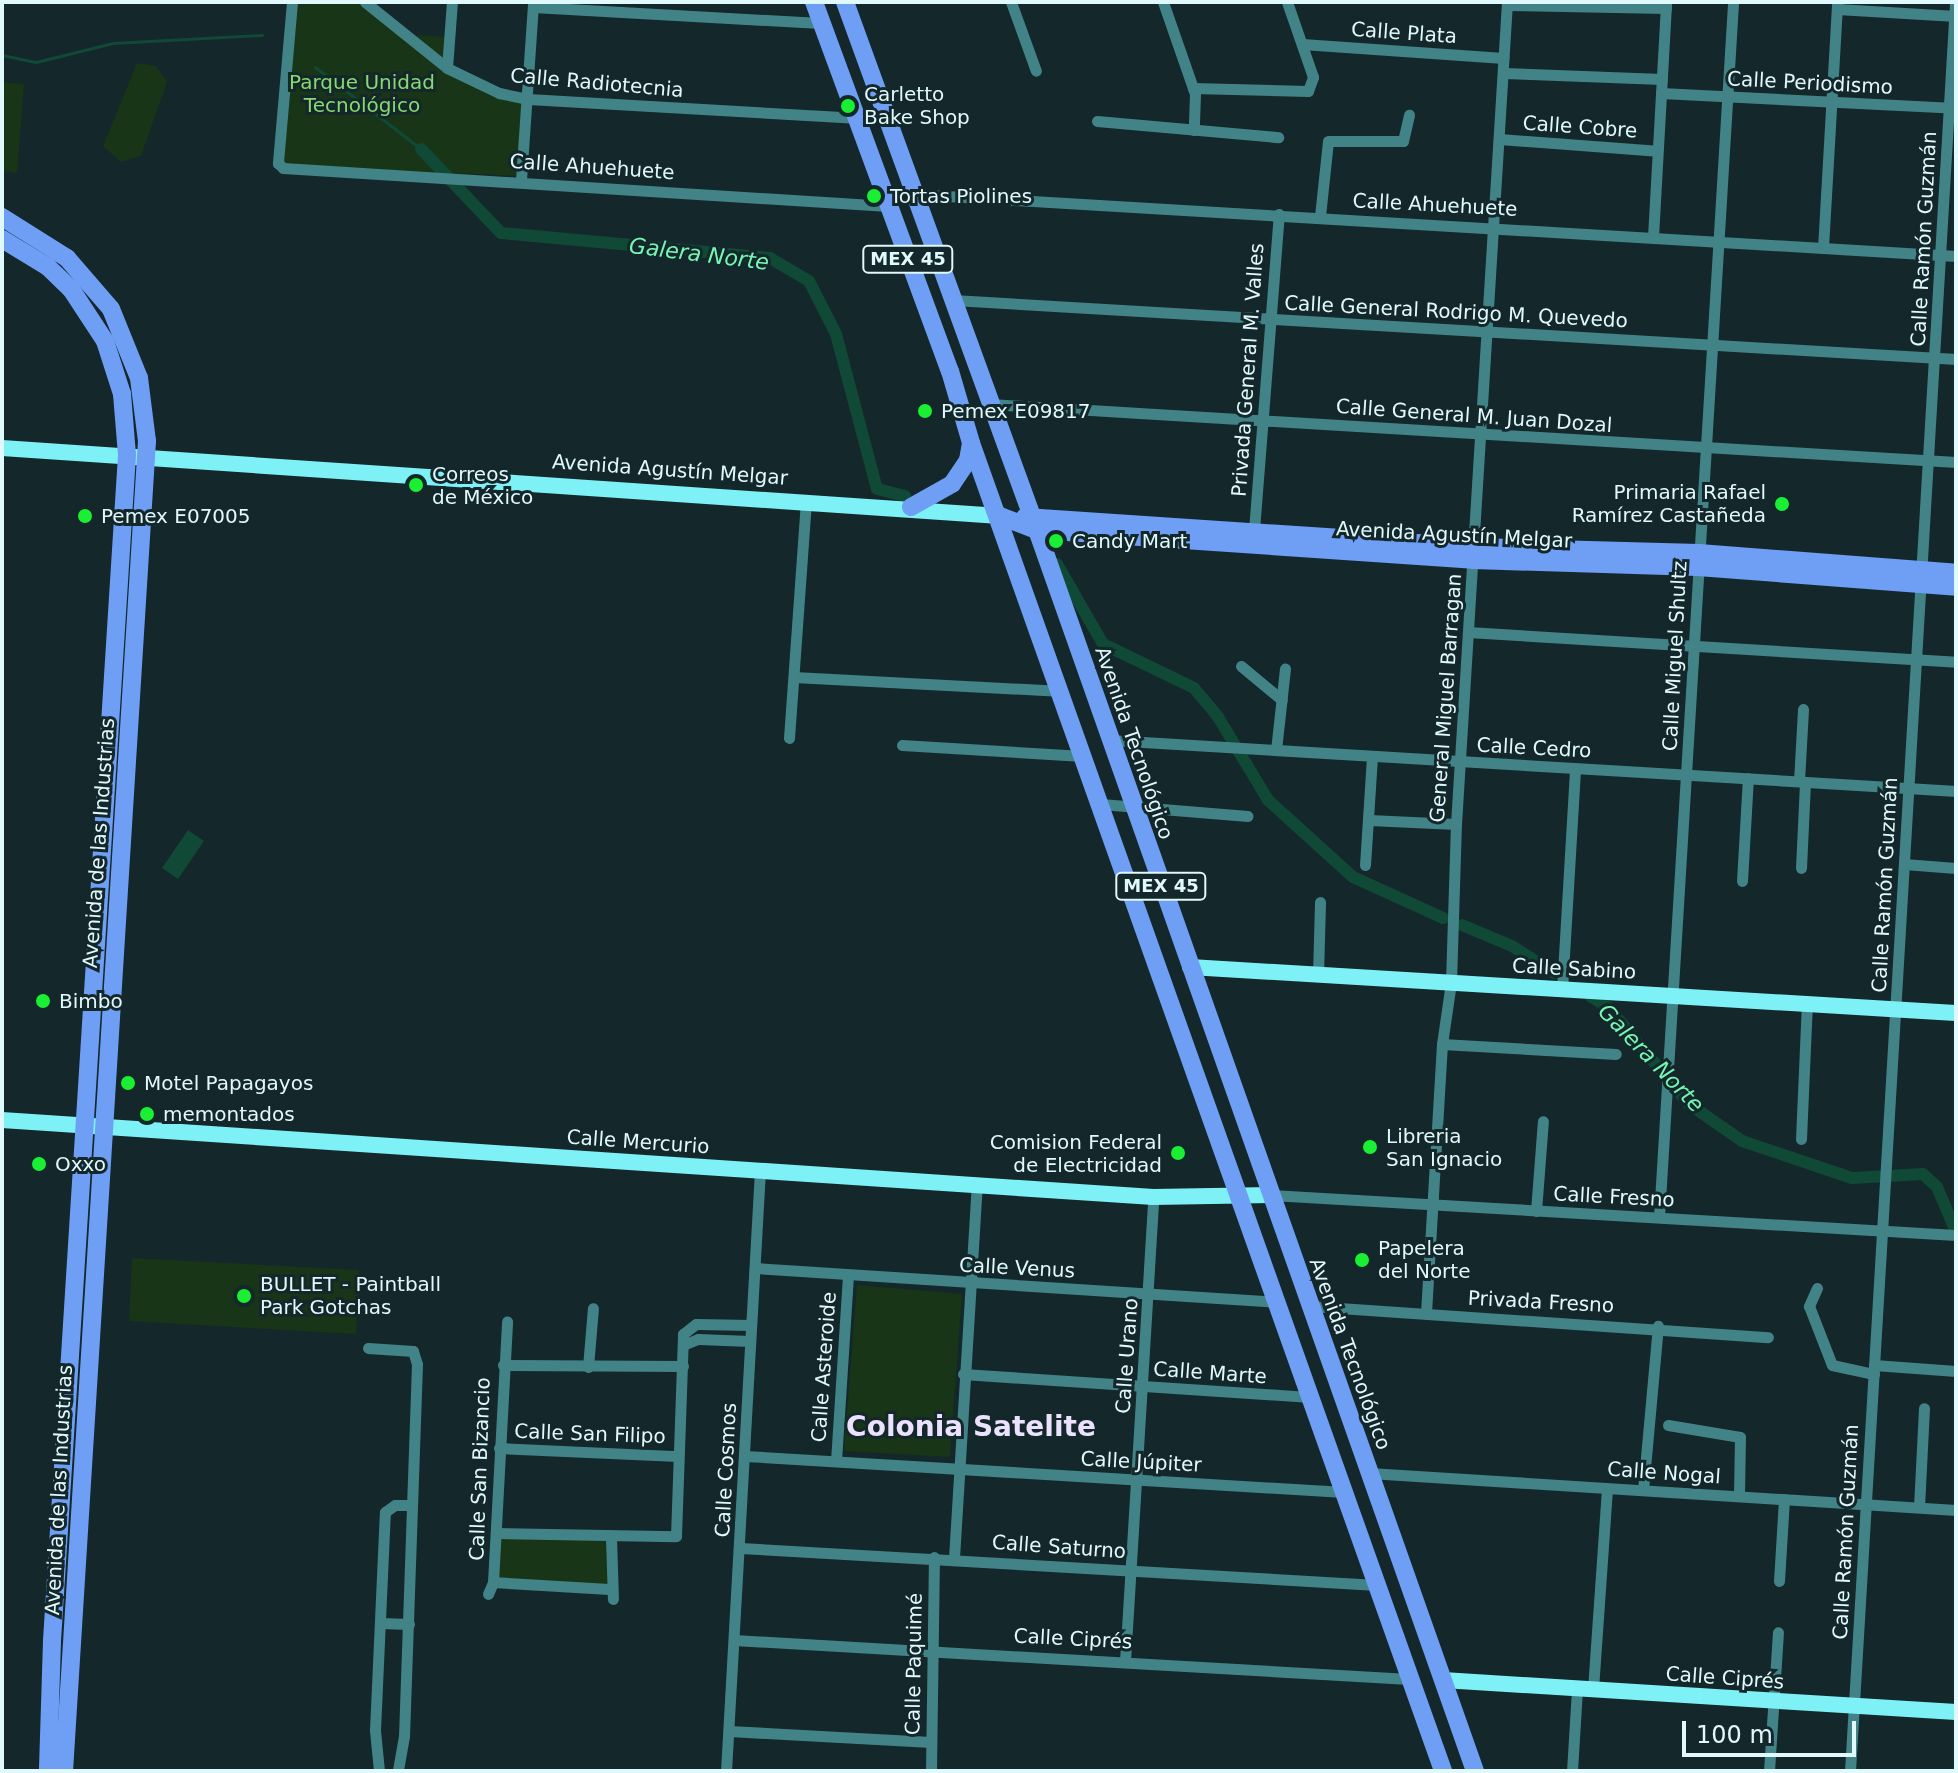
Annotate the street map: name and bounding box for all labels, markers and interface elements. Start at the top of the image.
street label: Calle Plata [1350,17,1458,49]
street label: Calle Radiotecnia [509,63,685,103]
street label: Calle Periodismo [1726,67,1894,99]
park label: Parque Unidad Tecnológico [289,70,435,117]
place label: Carletto Bake Shop [864,82,970,129]
marker: Carletto Bake Shop [839,97,857,115]
street label: Calle Cobre [1522,111,1638,143]
street label: Calle Ramón Guzmán [1906,131,1942,347]
street label: Calle Ahuehuete [509,149,675,185]
place label: Tortas Piolines [890,184,1032,208]
marker: Tortas Piolines [865,187,883,205]
street label: Calle Ahuehuete [1352,189,1518,221]
water label: Galera Norte [628,232,770,276]
street label: Privada General M. Valles [1227,242,1269,498]
road number: MEX 45 [862,245,954,273]
street label: Calle General Rodrigo M. Quevedo [1284,291,1628,333]
street label: Calle General M. Juan Dozal [1335,394,1613,438]
place label: Pemex E09817 [941,399,1091,423]
marker: Pemex E09817 [916,402,934,420]
street label: Avenida Agustín Melgar [551,450,789,490]
place label: Correos de México [432,462,533,509]
marker: Correos de México [407,476,425,494]
place label: Primaria Rafael Ramírez Castañeda [1572,480,1766,527]
marker: Primaria Rafael Ramírez Castañeda [1773,495,1791,513]
place label: Pemex E07005 [101,504,251,528]
marker: Pemex E07005 [76,507,94,525]
street label: Avenida Agustín Melgar [1335,517,1573,553]
place label: Candy Mart [1072,529,1187,553]
marker: Candy Mart [1047,532,1065,550]
street label: Calle Miguel Shultz [1658,560,1692,752]
street label: General Miguel Barragan [1425,573,1467,823]
street label: Avenida Tecnológico [1090,643,1178,843]
street label: Avenida de las Industrias [78,717,120,969]
street label: Calle Cedro [1476,733,1592,763]
street label: Calle Ramón Guzmán [1867,777,1903,993]
road number: MEX 45 [1115,872,1207,900]
street label: Calle Sabino [1511,954,1637,984]
place label: Bimbo [59,989,123,1013]
marker: Bimbo [34,992,52,1010]
water label: Galera Norte [1593,998,1709,1118]
place label: Motel Papagayos [144,1071,313,1095]
marker: Motel Papagayos [119,1074,137,1092]
place label: memontados [163,1102,295,1126]
marker: memontados [138,1105,156,1123]
place label: Libreria San Ignacio [1386,1124,1502,1171]
street label: Calle Mercurio [566,1125,710,1159]
place label: Comision Federal de Electricidad [990,1130,1162,1177]
marker: Libreria San Ignacio [1361,1138,1379,1156]
marker: Comision Federal de Electricidad [1169,1144,1187,1162]
place label: Oxxo [55,1152,106,1176]
marker: Oxxo [30,1155,48,1173]
street label: Calle Fresno [1553,1182,1675,1212]
place label: Papelera del Norte [1378,1236,1470,1283]
marker: Papelera del Norte [1353,1251,1371,1269]
street label: Calle Venus [958,1253,1076,1283]
street label: Avenida Tecnológico [1304,1255,1396,1453]
place label: BULLET - Paintball Park Gotchas [260,1272,441,1319]
street label: Privada Fresno [1467,1286,1615,1318]
marker: BULLET - Paintball Park Gotchas [235,1287,253,1305]
street label: Calle Asteroide [807,1291,841,1443]
street label: Calle Urano [1111,1297,1143,1415]
street label: Calle Marte [1152,1357,1268,1389]
street label: Avenida de las Industrias [40,1364,78,1616]
street label: Calle San Bizancio [465,1377,495,1561]
street label: Calle Cosmos [710,1402,742,1538]
district label: Colonia Satelite [846,1410,1096,1444]
street label: Calle San Filipo [514,1419,666,1449]
street label: Calle Ramón Guzmán [1828,1424,1864,1640]
street label: Calle Júpiter [1080,1447,1202,1477]
street label: Calle Nogal [1606,1457,1722,1489]
street label: Calle Saturno [991,1530,1127,1564]
street label: Calle Paquimé [901,1593,927,1735]
street label: Calle Ciprés [1013,1624,1133,1654]
street label: Calle Ciprés [1665,1662,1785,1694]
scale bar [1686,1705,1860,1755]
text: 100 m [1696,1721,1773,1749]

